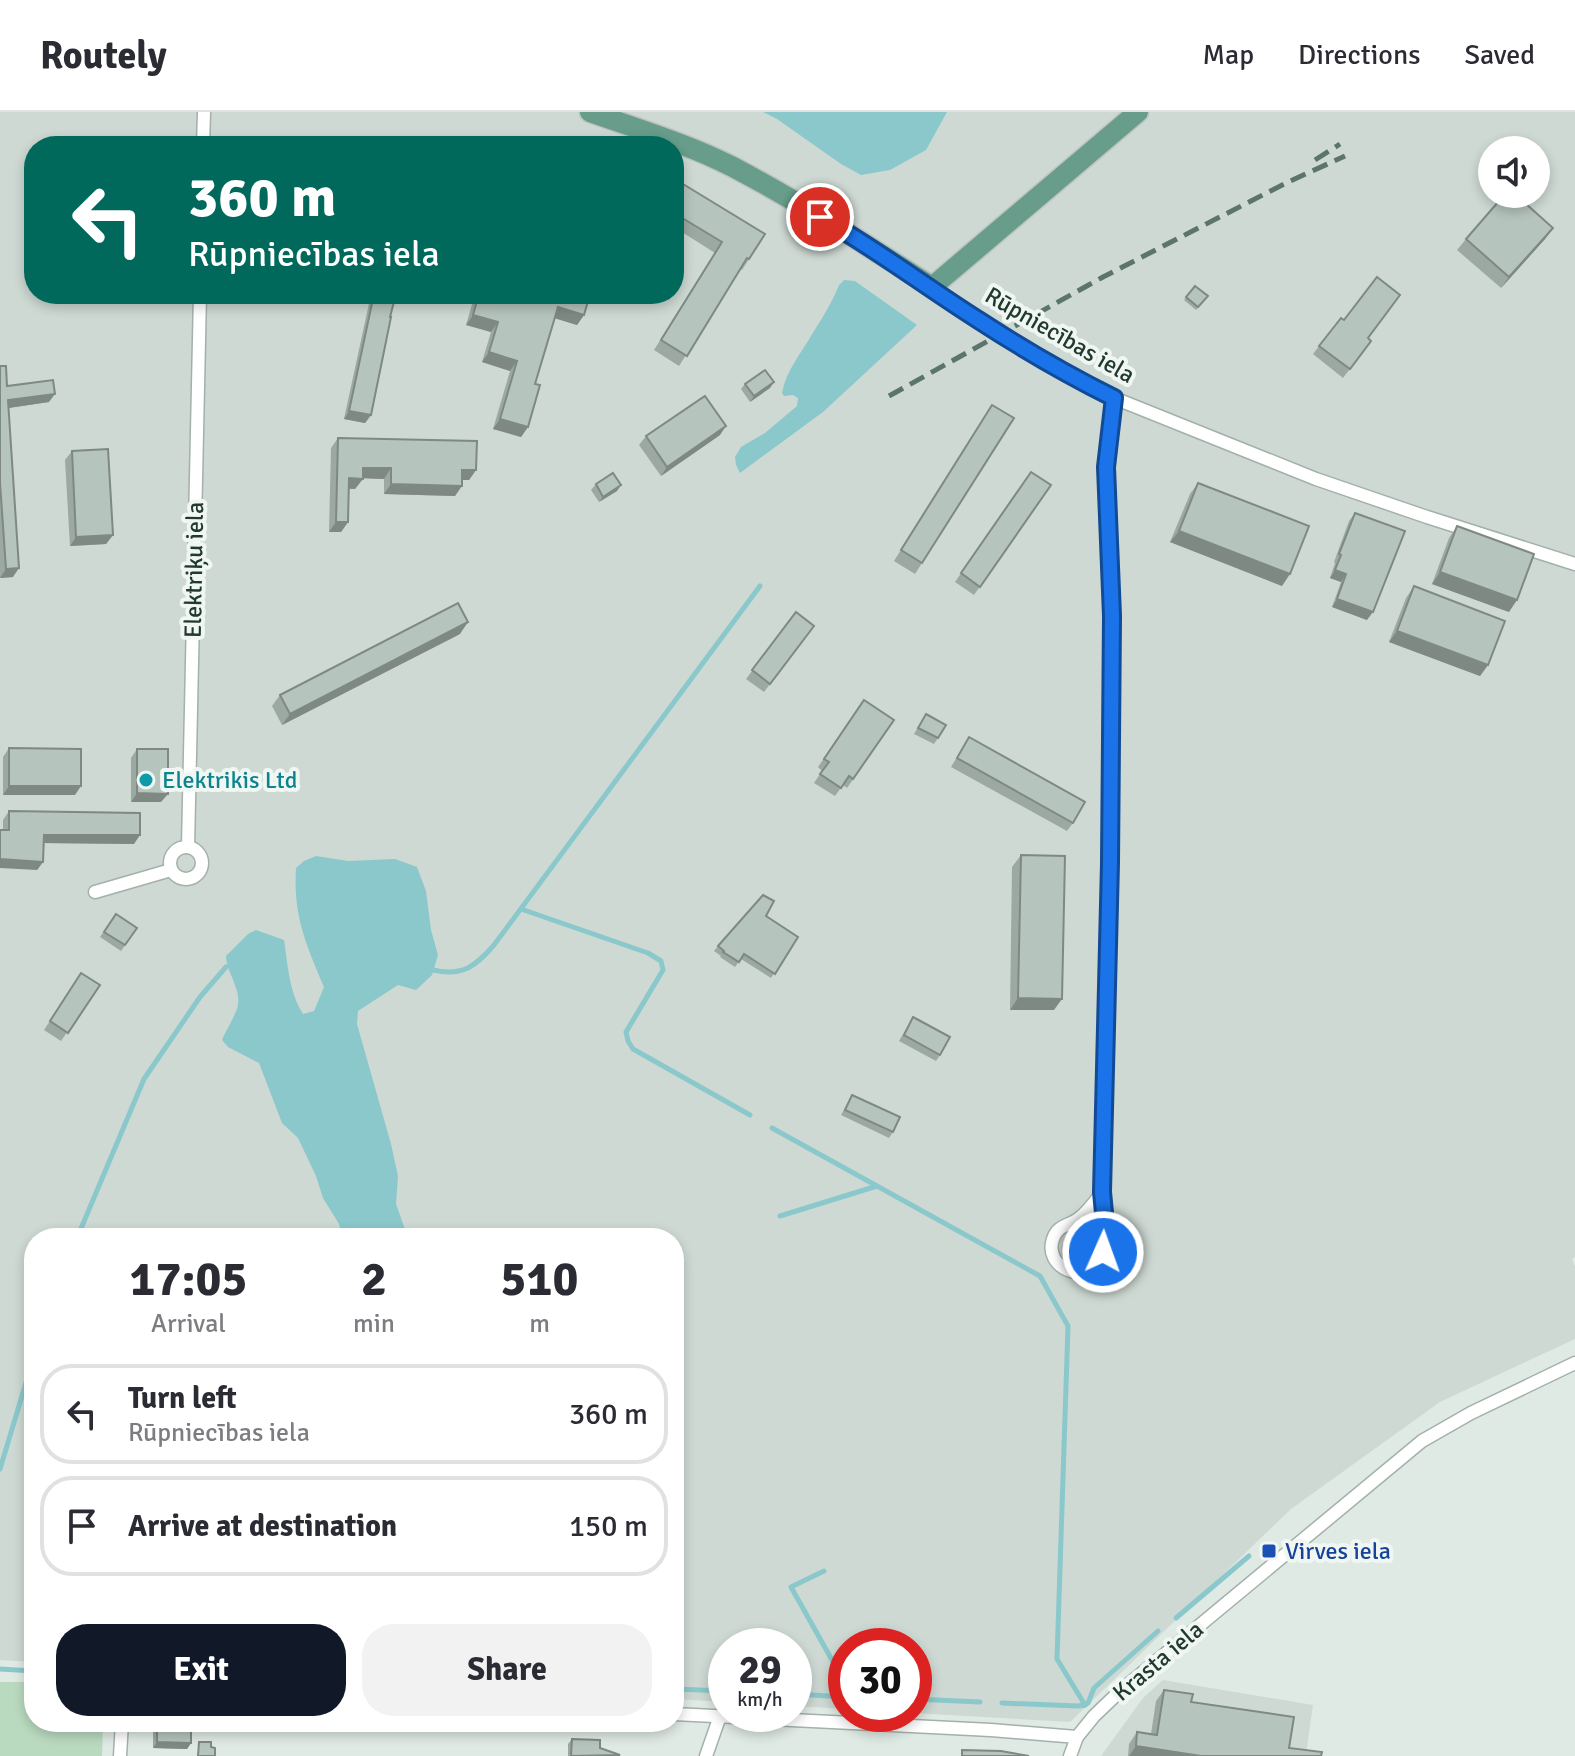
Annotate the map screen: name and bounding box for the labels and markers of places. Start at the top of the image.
pin [786,183,854,251]
place label: Elektrikis Ltd [162,765,297,795]
marker: Elektrikis Ltd [137,771,155,789]
place label: Virves iela [1285,1536,1391,1566]
marker: Virves iela [1260,1542,1278,1560]

